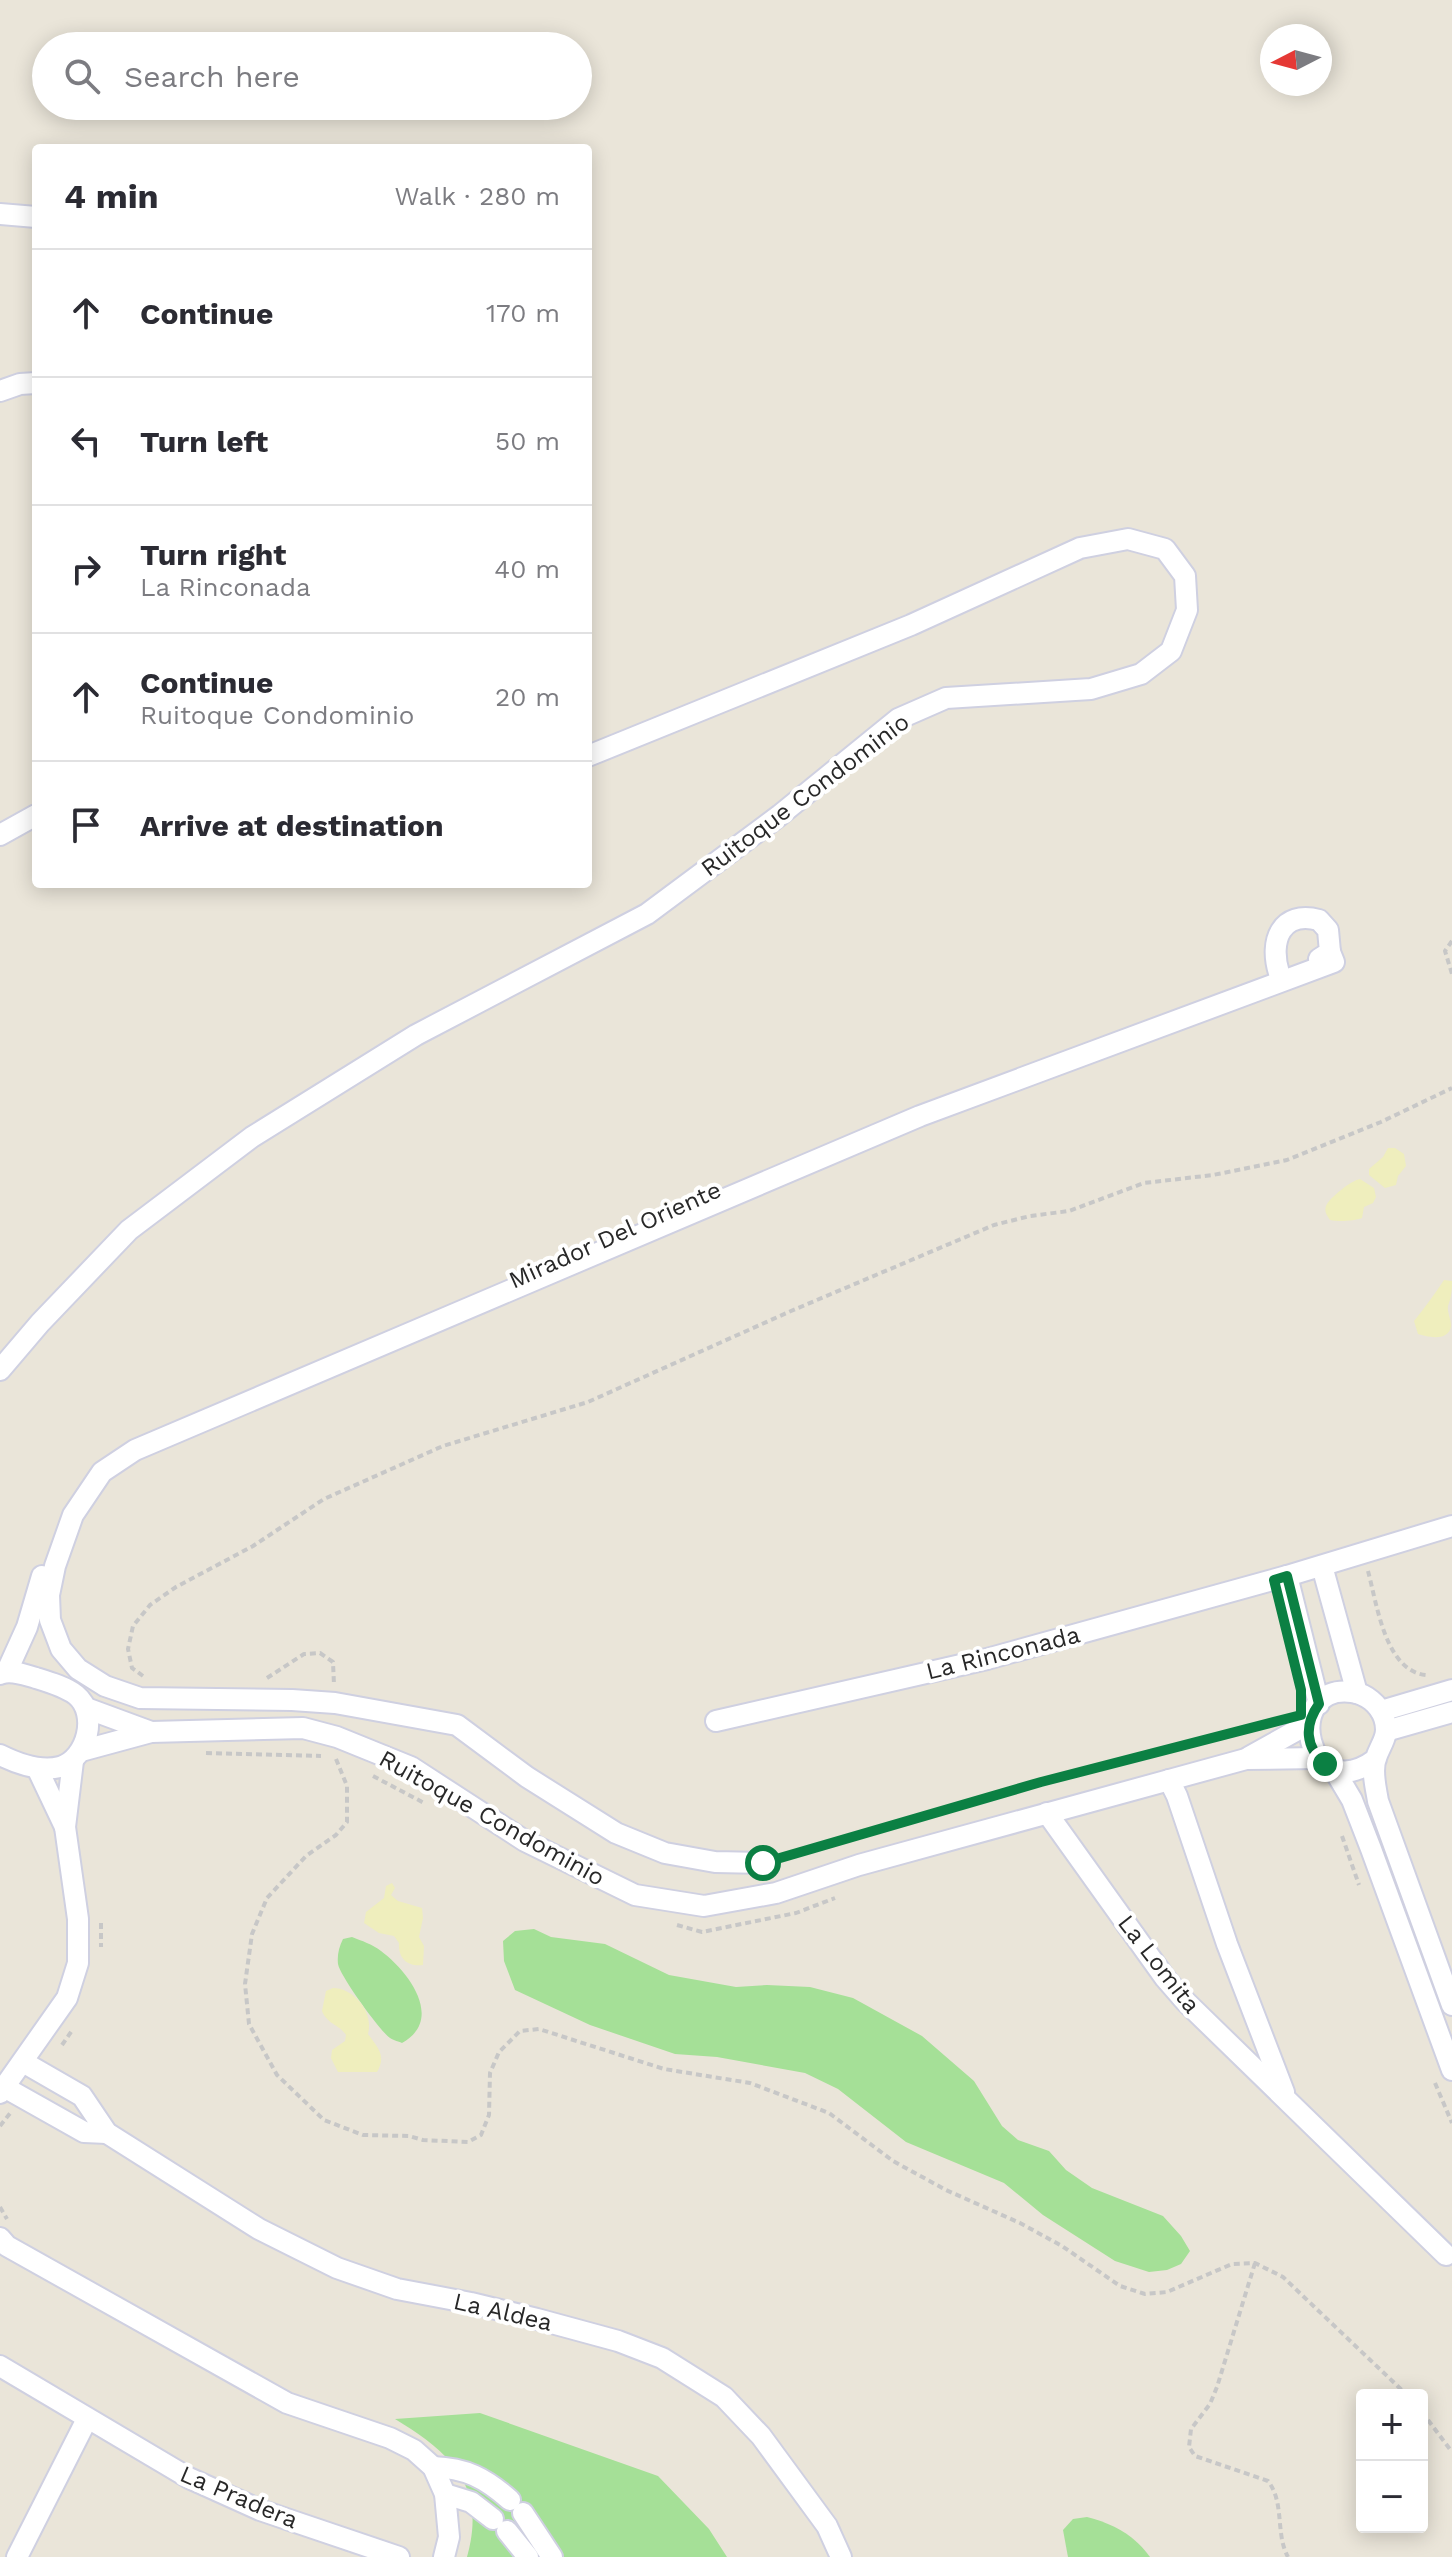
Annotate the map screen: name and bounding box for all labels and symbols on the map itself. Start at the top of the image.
north arrow [1260,24,1332,96]
street label: Ruitoque Condominio [695,708,915,882]
street label: Mirador Del Oriente [505,1176,725,1294]
street label: La Rinconada [923,1620,1083,1686]
street label: Ruitoque Condominio [374,1744,610,1892]
route end [1307,1746,1343,1782]
route start [745,1845,781,1881]
street label: La Lomita [1112,1909,1206,2019]
street label: La Aldea [451,2287,555,2337]
street label: La Pradera [176,2460,302,2534]

